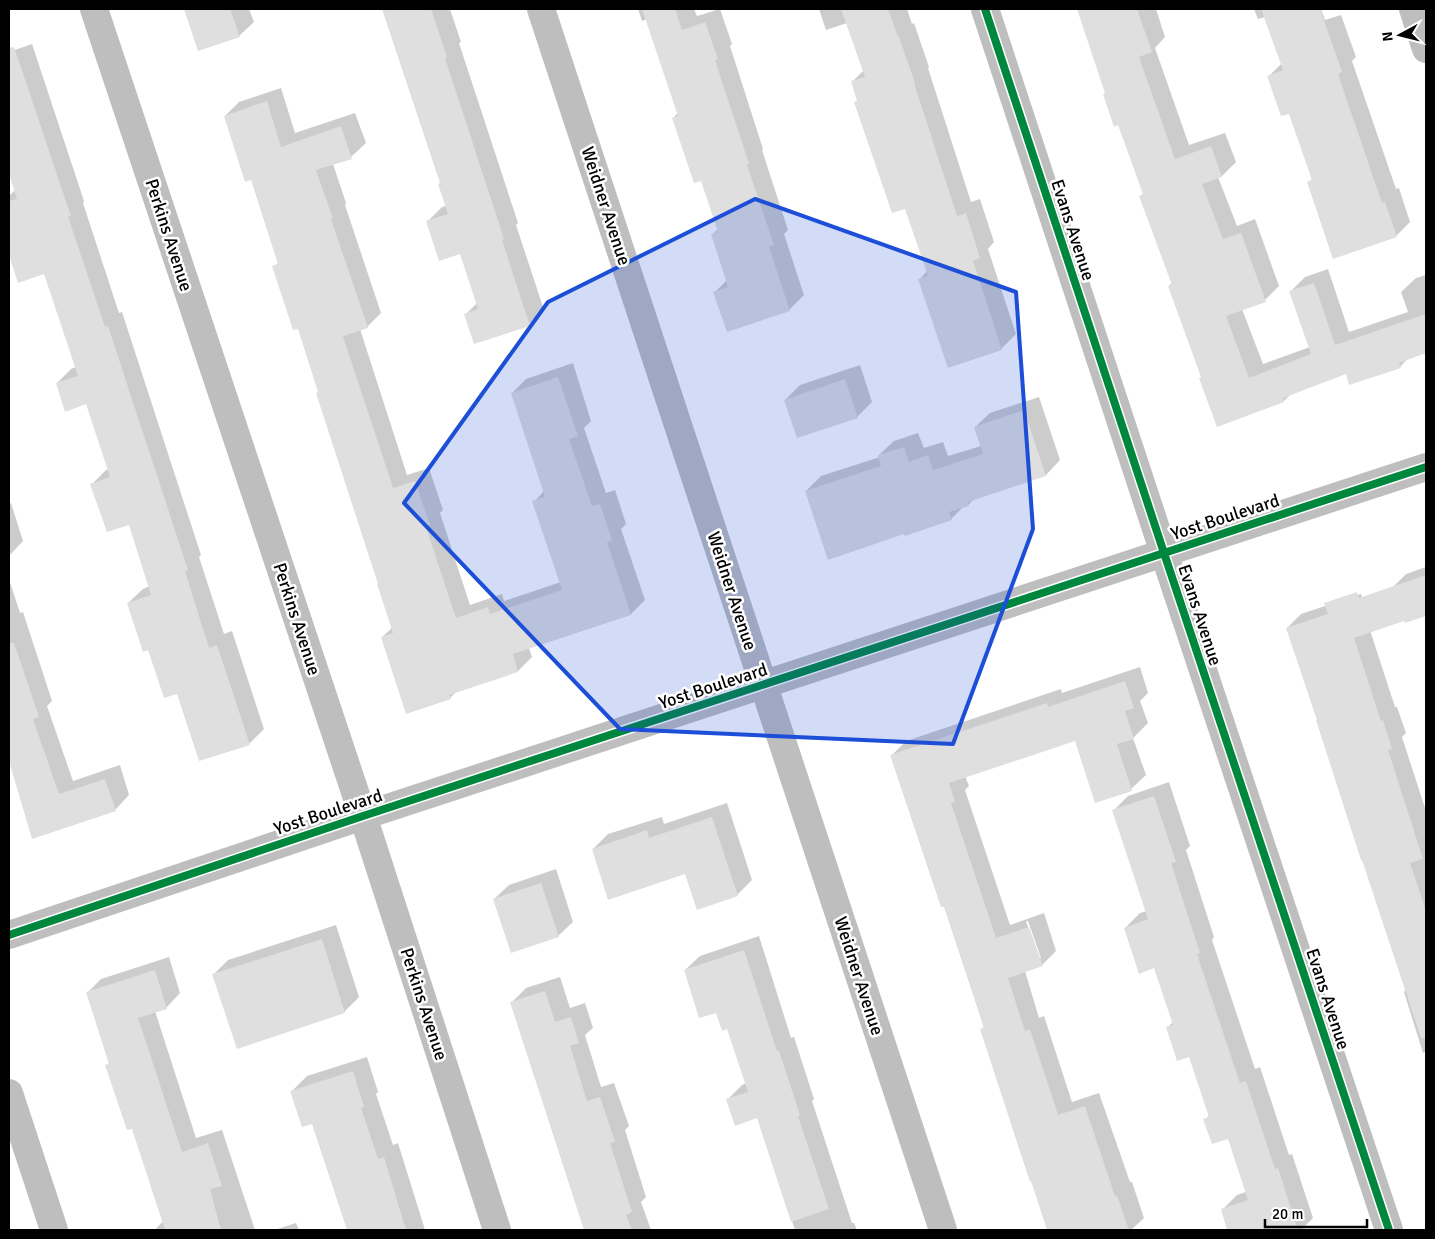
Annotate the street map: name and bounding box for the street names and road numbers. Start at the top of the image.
street label: Weidner Avenue [576,144,636,268]
street label: Perkins Avenue [140,176,198,294]
street label: Evans Avenue [1046,177,1100,283]
street label: Yost Boulevard [1168,489,1282,545]
street label: Weidner Avenue [702,529,762,653]
street label: Perkins Avenue [268,560,326,678]
street label: Evans Avenue [1173,562,1227,668]
street label: Yost Boulevard [656,658,770,714]
street label: Yost Boulevard [271,784,385,840]
street label: Weidner Avenue [829,914,889,1038]
street label: Perkins Avenue [395,945,453,1063]
street label: Evans Avenue [1301,946,1355,1052]

